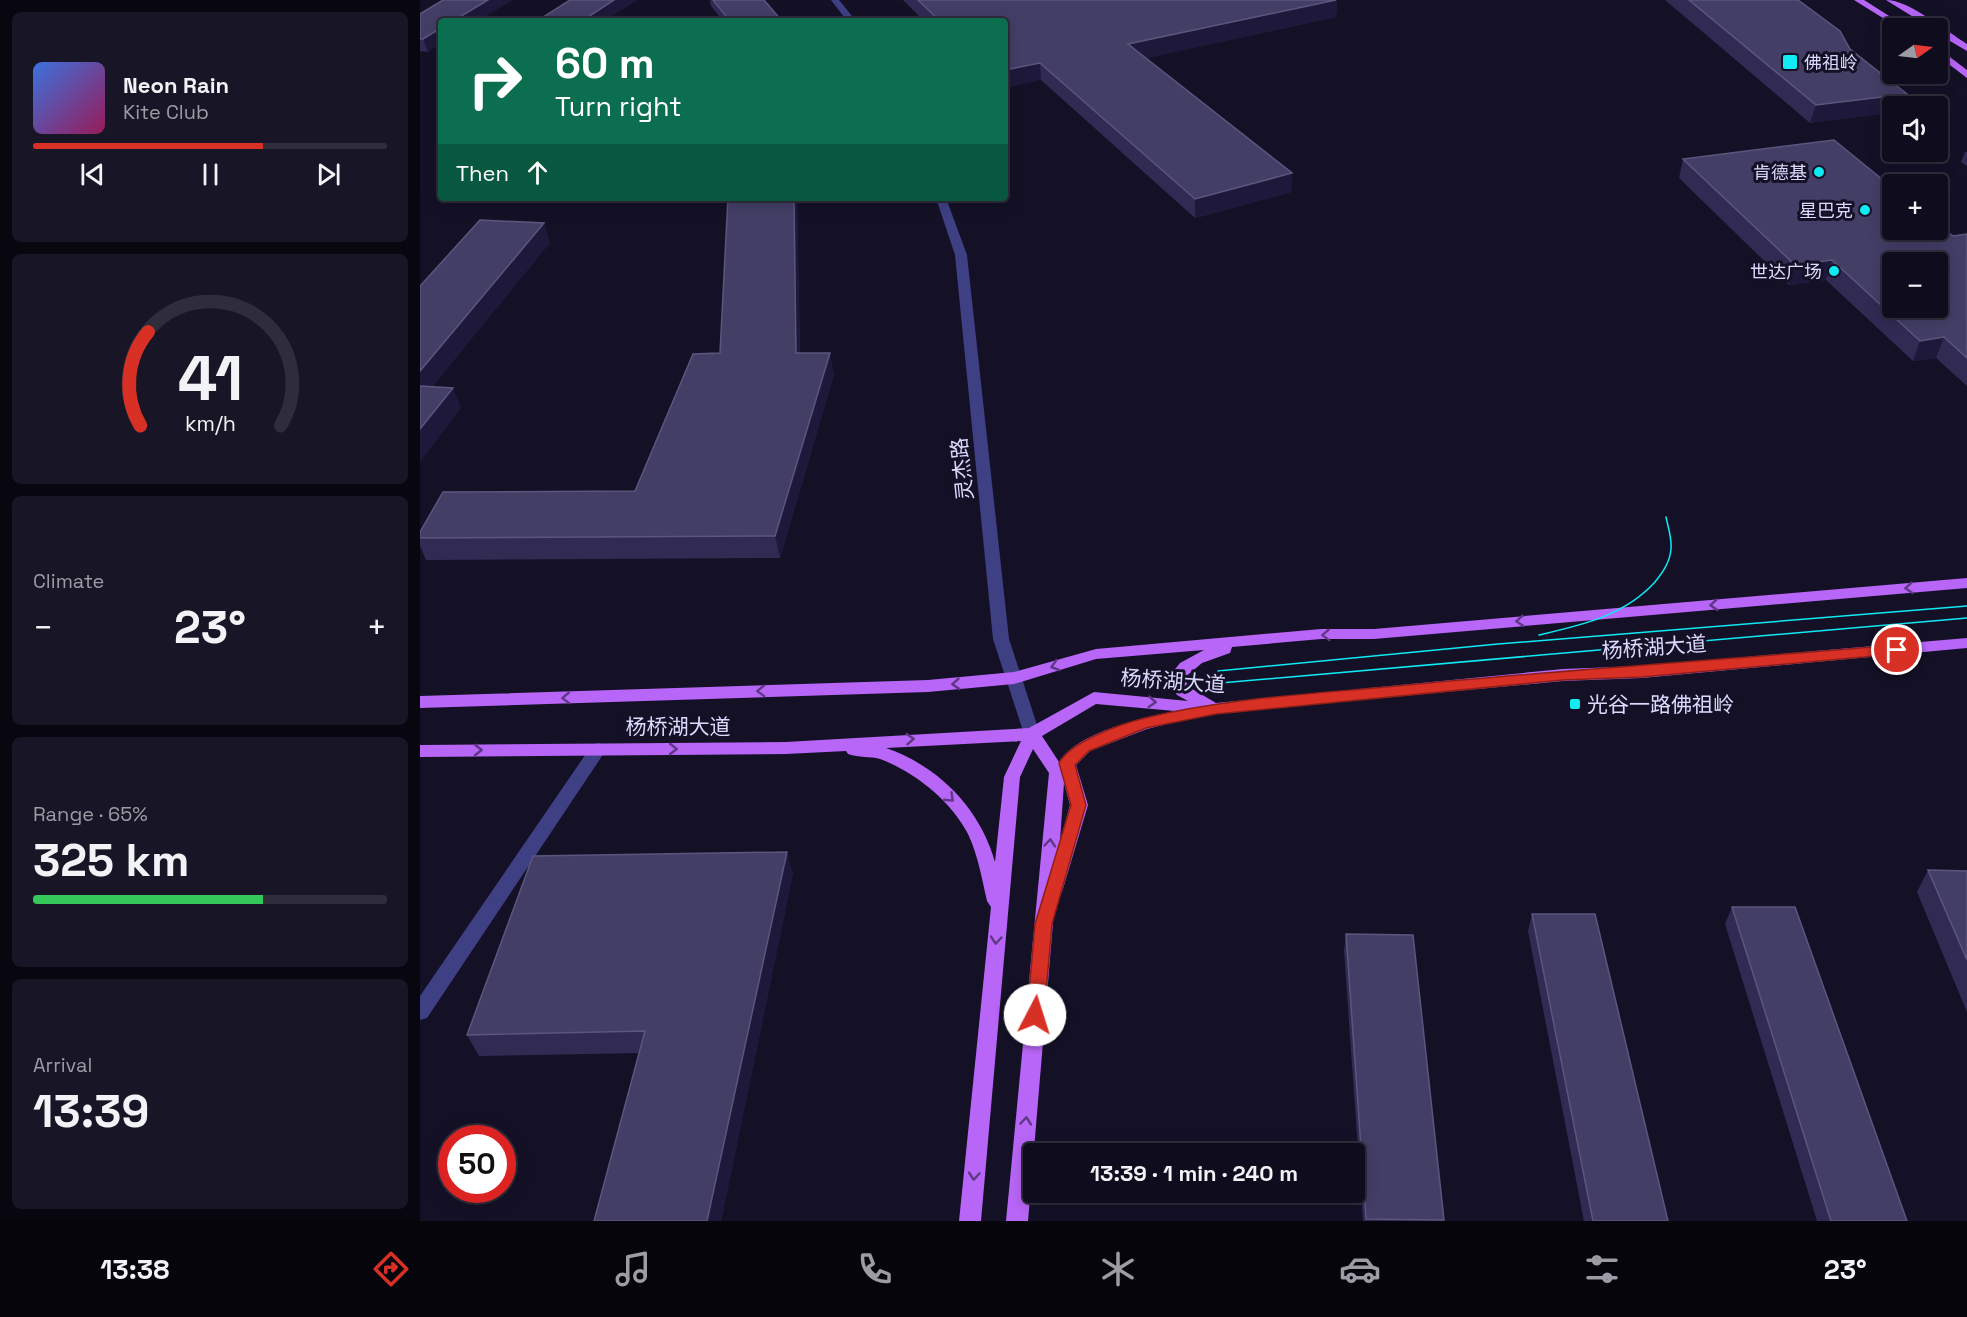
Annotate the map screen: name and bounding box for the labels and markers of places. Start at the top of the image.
place label: 佛祖岭 [1804,51,1858,74]
marker: 佛祖岭 [1781,53,1799,71]
place label: 肯德基 [1753,161,1807,184]
marker: 肯德基 [1812,165,1826,179]
place label: 星巴克 [1799,199,1853,222]
marker: 星巴克 [1858,203,1872,217]
place label: 世达广场 [1750,260,1822,283]
marker: 世达广场 [1827,264,1841,278]
pin [1871,624,1922,675]
place label: 光谷一路佛祖岭 [1587,691,1734,718]
marker: 光谷一路佛祖岭 [1568,697,1582,711]

